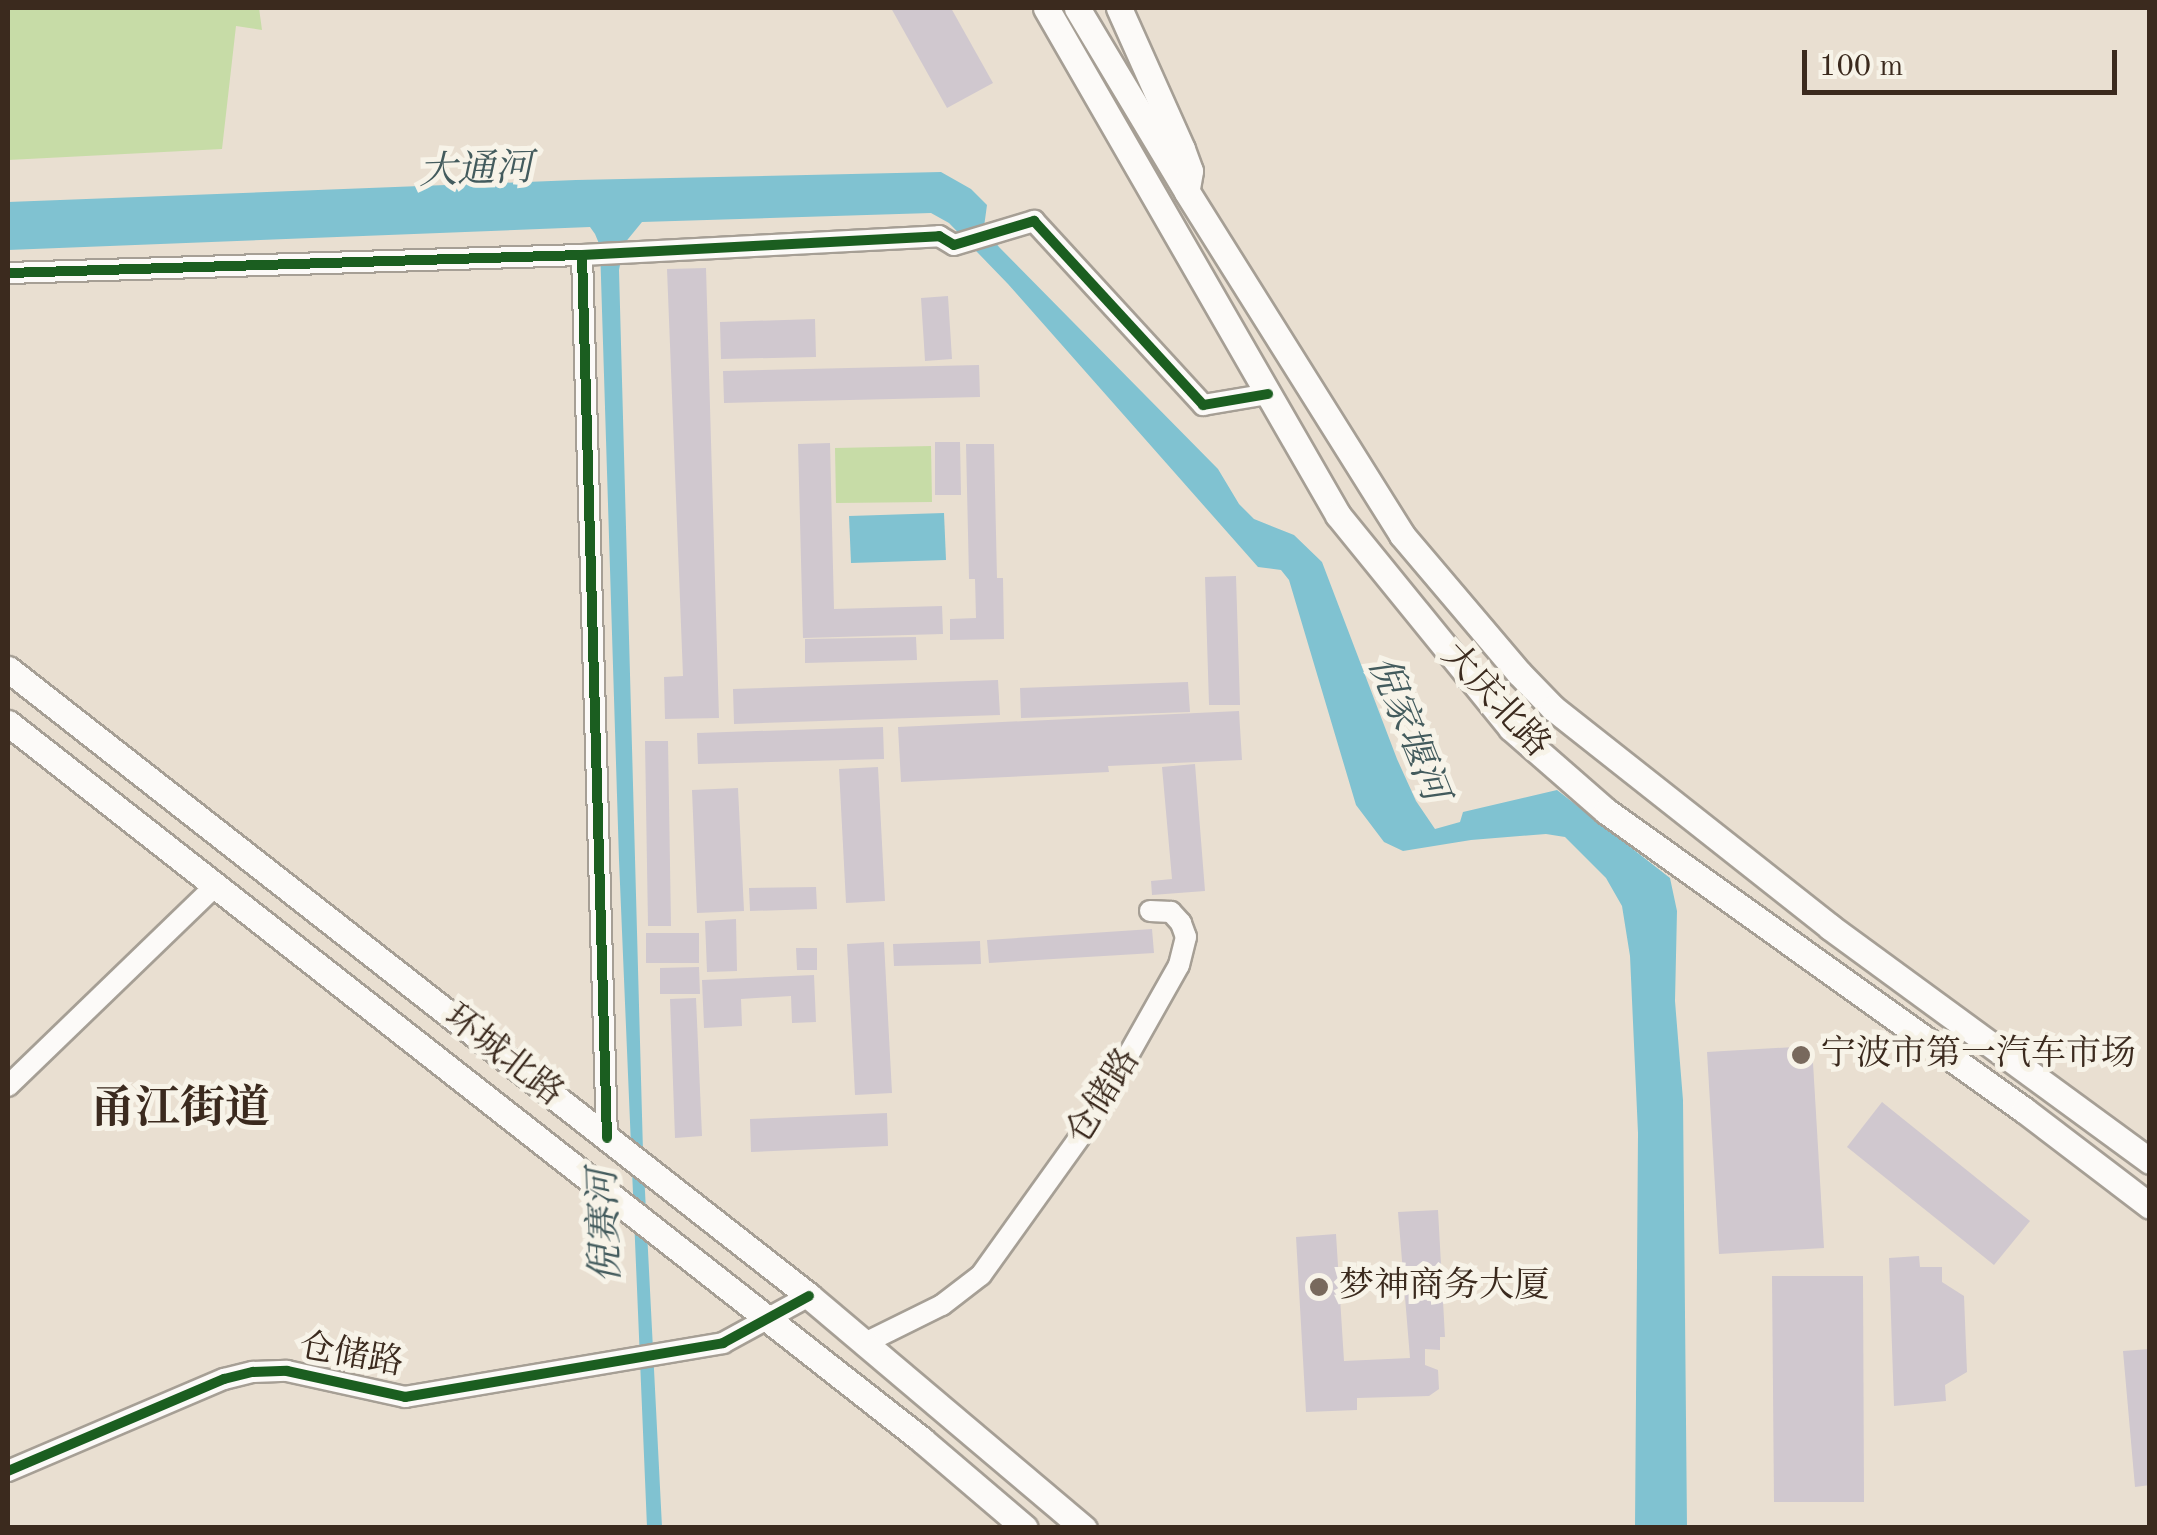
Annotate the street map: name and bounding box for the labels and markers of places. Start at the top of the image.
place label: 宁波市第一汽车市场 [1821,1034,2136,1076]
marker: 宁波市第一汽车市场 [1790,1044,1812,1066]
place label: 梦神商务大厦 [1339,1266,1549,1308]
marker: 梦神商务大厦 [1308,1276,1330,1298]

